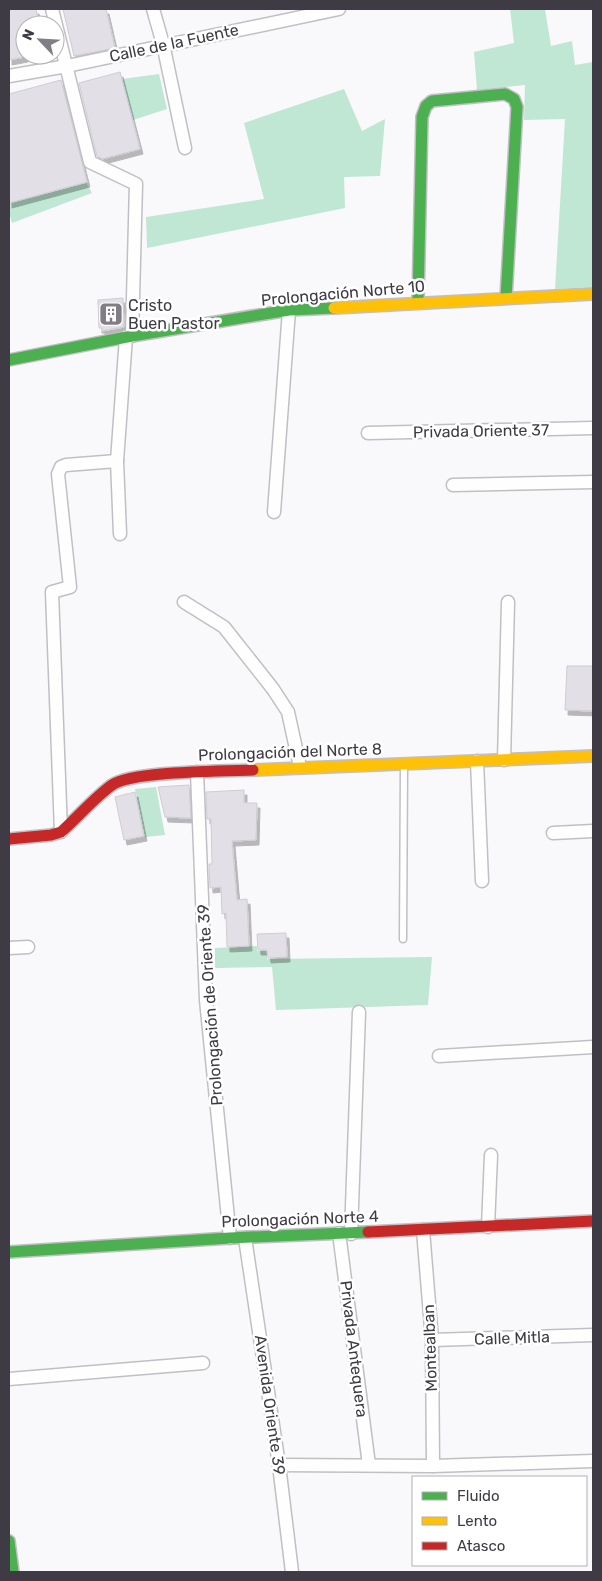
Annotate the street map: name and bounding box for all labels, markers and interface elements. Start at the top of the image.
north arrow [15,15,65,65]
street label: Calle de la Fuente [108,20,240,66]
text: N [19,27,39,43]
street label: Prolongación Norte 10 [260,276,426,310]
place label: Cristo Buen Pastor [128,296,220,333]
building icon: Cristo Buen Pastor [98,301,124,327]
street label: Privada Oriente 37 [413,420,549,442]
street label: Prolongación del Norte 8 [198,739,382,765]
street label: Prolongación de Oriente 39 [193,904,227,1106]
street label: Prolongación Norte 4 [221,1207,379,1231]
street label: Privada Antequera [336,1279,372,1419]
street label: Montealban [419,1304,441,1392]
street label: Calle Mitla [474,1327,550,1349]
street label: Avenida Oriente 39 [251,1334,289,1476]
legend [412,1476,587,1566]
text: Fluido [457,1487,500,1505]
text: Lento [457,1512,497,1530]
text: Atasco [457,1537,505,1555]

